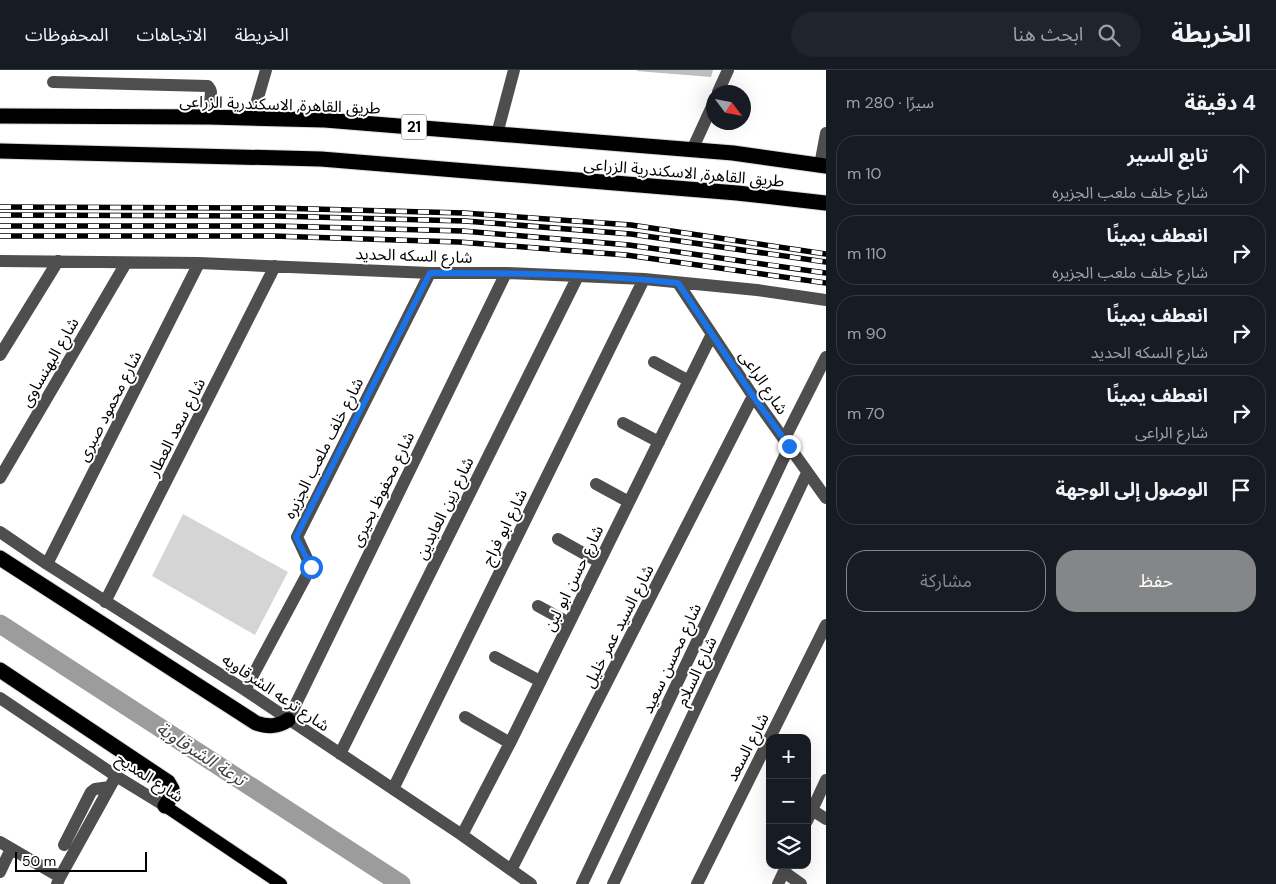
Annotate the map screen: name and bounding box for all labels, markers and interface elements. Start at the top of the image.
search box [791,12,1141,57]
text: الخريطة [1171,18,1251,49]
icon: search [1095,21,1123,49]
text: ابحث هنا [1013,22,1083,47]
text: المحفوظات [25,23,109,47]
text: الاتجاهات [137,23,207,47]
text: الخريطة [235,23,289,47]
north arrow [706,85,751,130]
text: 4 دقيقة [1185,89,1256,117]
street label: طريق القاهرة, الاسكندرية الزراعى [179,90,381,119]
text: سيرًا · 280 m [846,92,934,113]
road number: 21 [402,114,426,140]
text: تابع السير [1127,143,1208,168]
street label: طريق القاهرة, الاسكندرية الزراعى [583,153,785,192]
icon: ahead [1227,159,1255,187]
text: 10 m [847,163,881,184]
text: شارع خلف ملعب الجزيره [1052,182,1208,203]
text: انعطف يمينًا [1106,223,1208,248]
icon: right [1227,239,1255,267]
street label: شارع السكه الحديد [355,243,473,270]
text: 110 m [847,243,886,264]
text: شارع خلف ملعب الجزيره [1052,262,1208,283]
text: انعطف يمينًا [1106,303,1208,328]
street label: شارع البهنساوى [15,314,85,412]
icon: right [1227,319,1255,347]
text: 90 m [847,323,887,344]
text: شارع السكه الحديد [1091,342,1208,363]
street label: شارع الراعى [733,346,793,420]
street label: شارع محمود صبرى [73,347,148,466]
street label: شارع خلف ملعب الجزيره [279,374,370,523]
street label: شارع سعد العطار [142,375,212,482]
text: انعطف يمينًا [1106,383,1208,408]
icon: right [1227,399,1255,427]
text: 70 m [847,403,885,424]
text: شارع الراعى [1135,422,1208,443]
street label: شارع محفوظ بحيرى [346,428,421,551]
route end [778,435,801,458]
street label: شارع زين العابدين [411,453,480,564]
icon: arrive [1227,476,1255,504]
text: الوصول إلى الوجهة [1056,477,1208,502]
street label: شارع ابو فراج [477,486,534,570]
street label: شارع حسن ابو لبن [539,522,610,636]
button: مشاركة [846,550,1046,612]
button: حفظ [1056,550,1256,612]
route start [300,556,323,579]
street label: شارع السيد عمر خليل [578,561,660,692]
street label: شارع محسن سعيد [637,600,708,717]
street label: شارع السلام [671,633,723,710]
street label: شارع ترعه الشرقاويه [217,649,333,738]
street label: شارع السعد [721,710,775,786]
water label: ترعة الشرقاوية [152,716,252,793]
map controls [766,734,811,869]
button: + [766,734,811,779]
street label: شارع المديح [111,748,187,809]
button: − [766,779,811,824]
button: layers [766,824,811,869]
scale bar [15,849,148,872]
text: 50 m [22,852,56,870]

